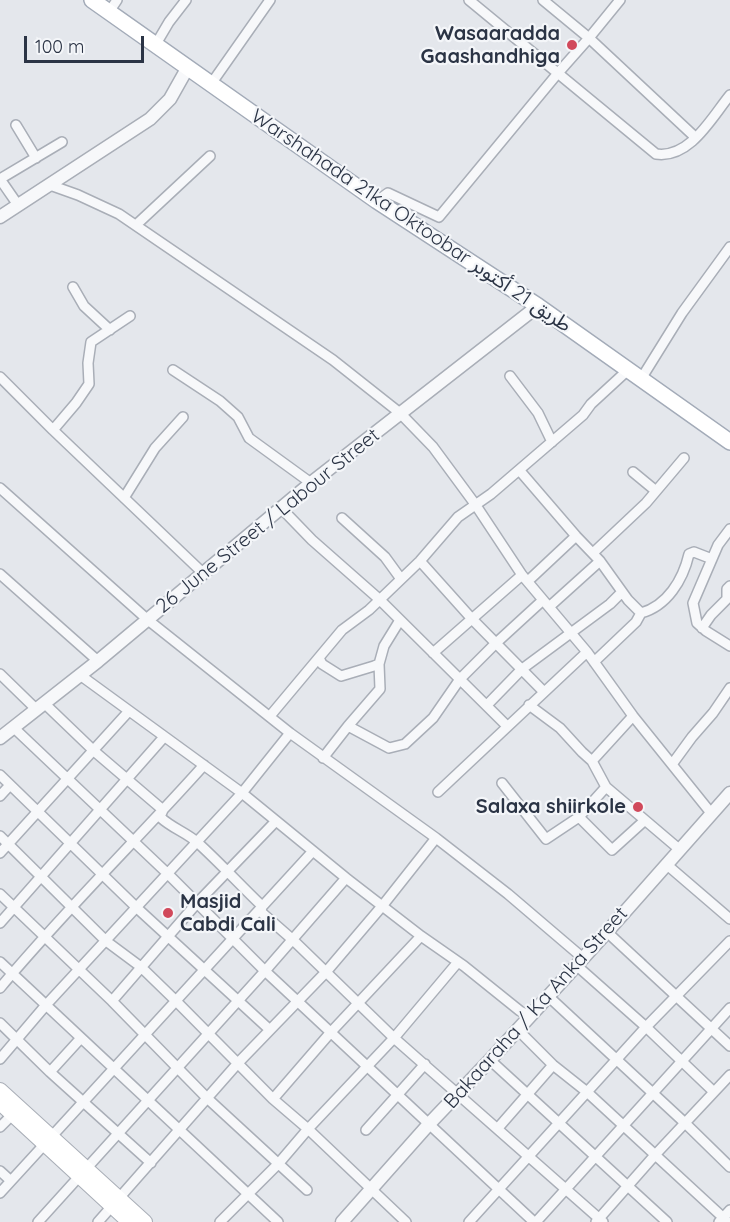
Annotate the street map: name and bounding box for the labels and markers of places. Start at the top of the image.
place label: Wasaaradda Gaashandhiga [420,22,560,69]
marker: Wasaaradda Gaashandhiga [565,38,579,52]
place label: Salaxa shiirkole [476,795,626,819]
marker: Salaxa shiirkole [631,800,645,814]
place label: Masjid Cabdi Cali [180,890,276,937]
marker: Masjid Cabdi Cali [161,906,175,920]

